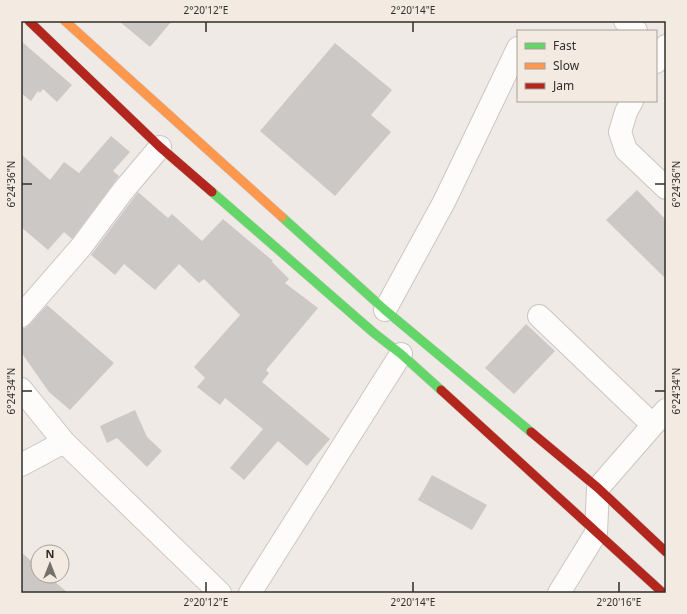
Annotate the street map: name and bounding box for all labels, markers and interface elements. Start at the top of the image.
text: 2°20'12"E [184,3,228,17]
text: 2°20'14"E [391,3,435,17]
legend [517,30,657,102]
text: Fast [553,37,577,54]
text: Slow [553,57,580,74]
text: Jam [552,77,574,94]
text: 6°24'36"N [4,161,18,207]
text: 6°24'36"N [669,161,683,207]
text: 6°24'34"N [4,368,18,414]
text: 6°24'34"N [669,368,683,414]
north arrow [30,544,70,584]
text: N [46,546,54,561]
text: 2°20'12"E [184,595,228,609]
text: 2°20'14"E [391,595,435,609]
text: 2°20'16"E [597,595,641,609]

